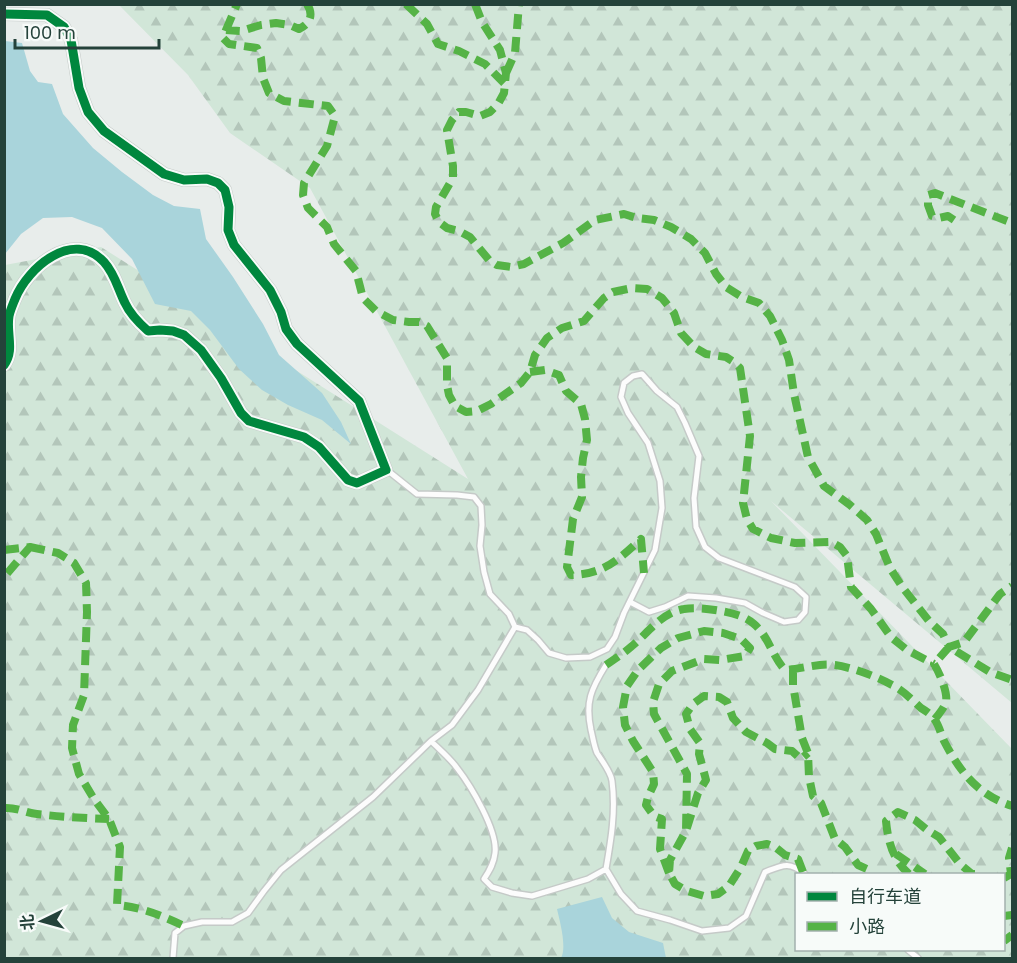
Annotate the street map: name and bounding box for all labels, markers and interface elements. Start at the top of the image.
scale bar [15,12,159,50]
text: 100 m [24,20,76,45]
legend [795,873,1005,951]
text: 自行车道 [849,884,921,909]
north arrow [12,891,72,951]
text: 北 [15,913,40,931]
text: 小路 [849,914,885,939]

